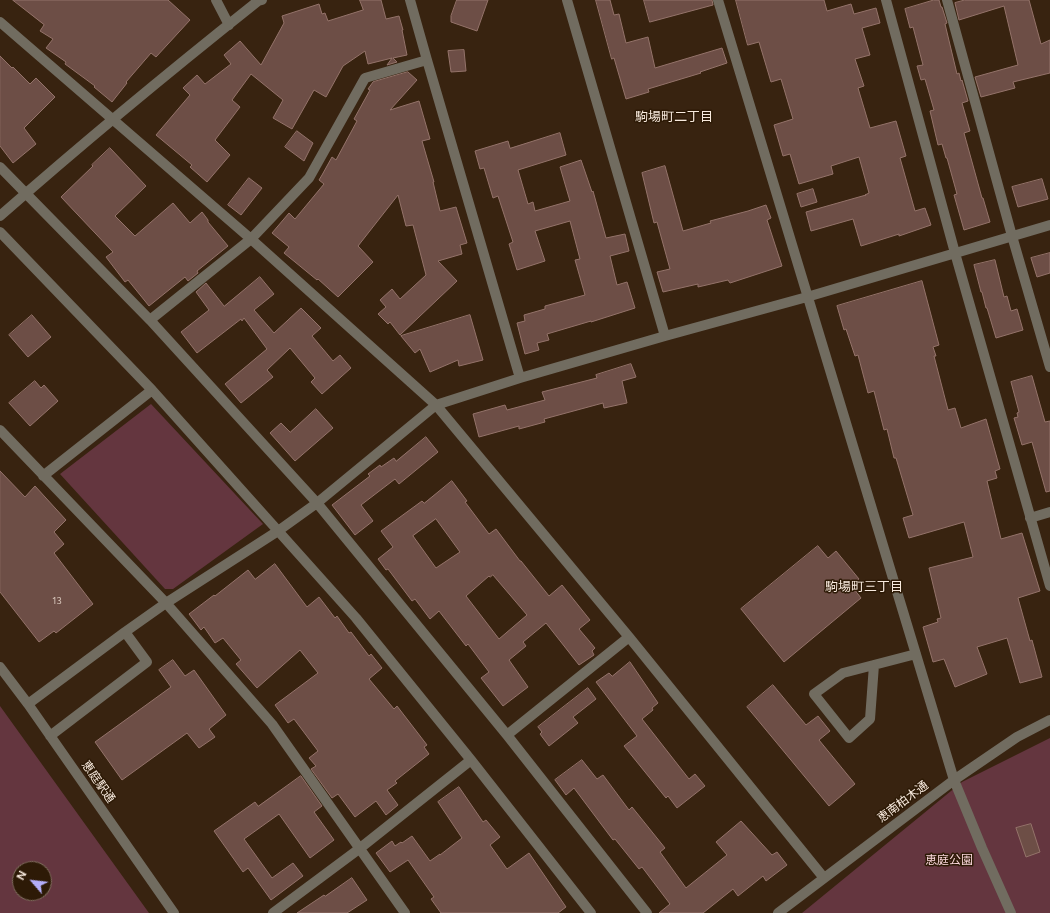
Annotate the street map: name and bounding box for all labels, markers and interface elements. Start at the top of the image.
district label: 駒場町二丁目 [635,109,713,125]
district label: 駒場町三丁目 [825,579,903,595]
house number: 13 [52,595,62,607]
street label: 恵庭駅通 [78,758,118,806]
street label: 恵南柏木通 [875,778,931,826]
park label: 恵庭公園 [925,853,973,867]
north arrow [12,861,52,901]
text: N [14,869,30,882]

